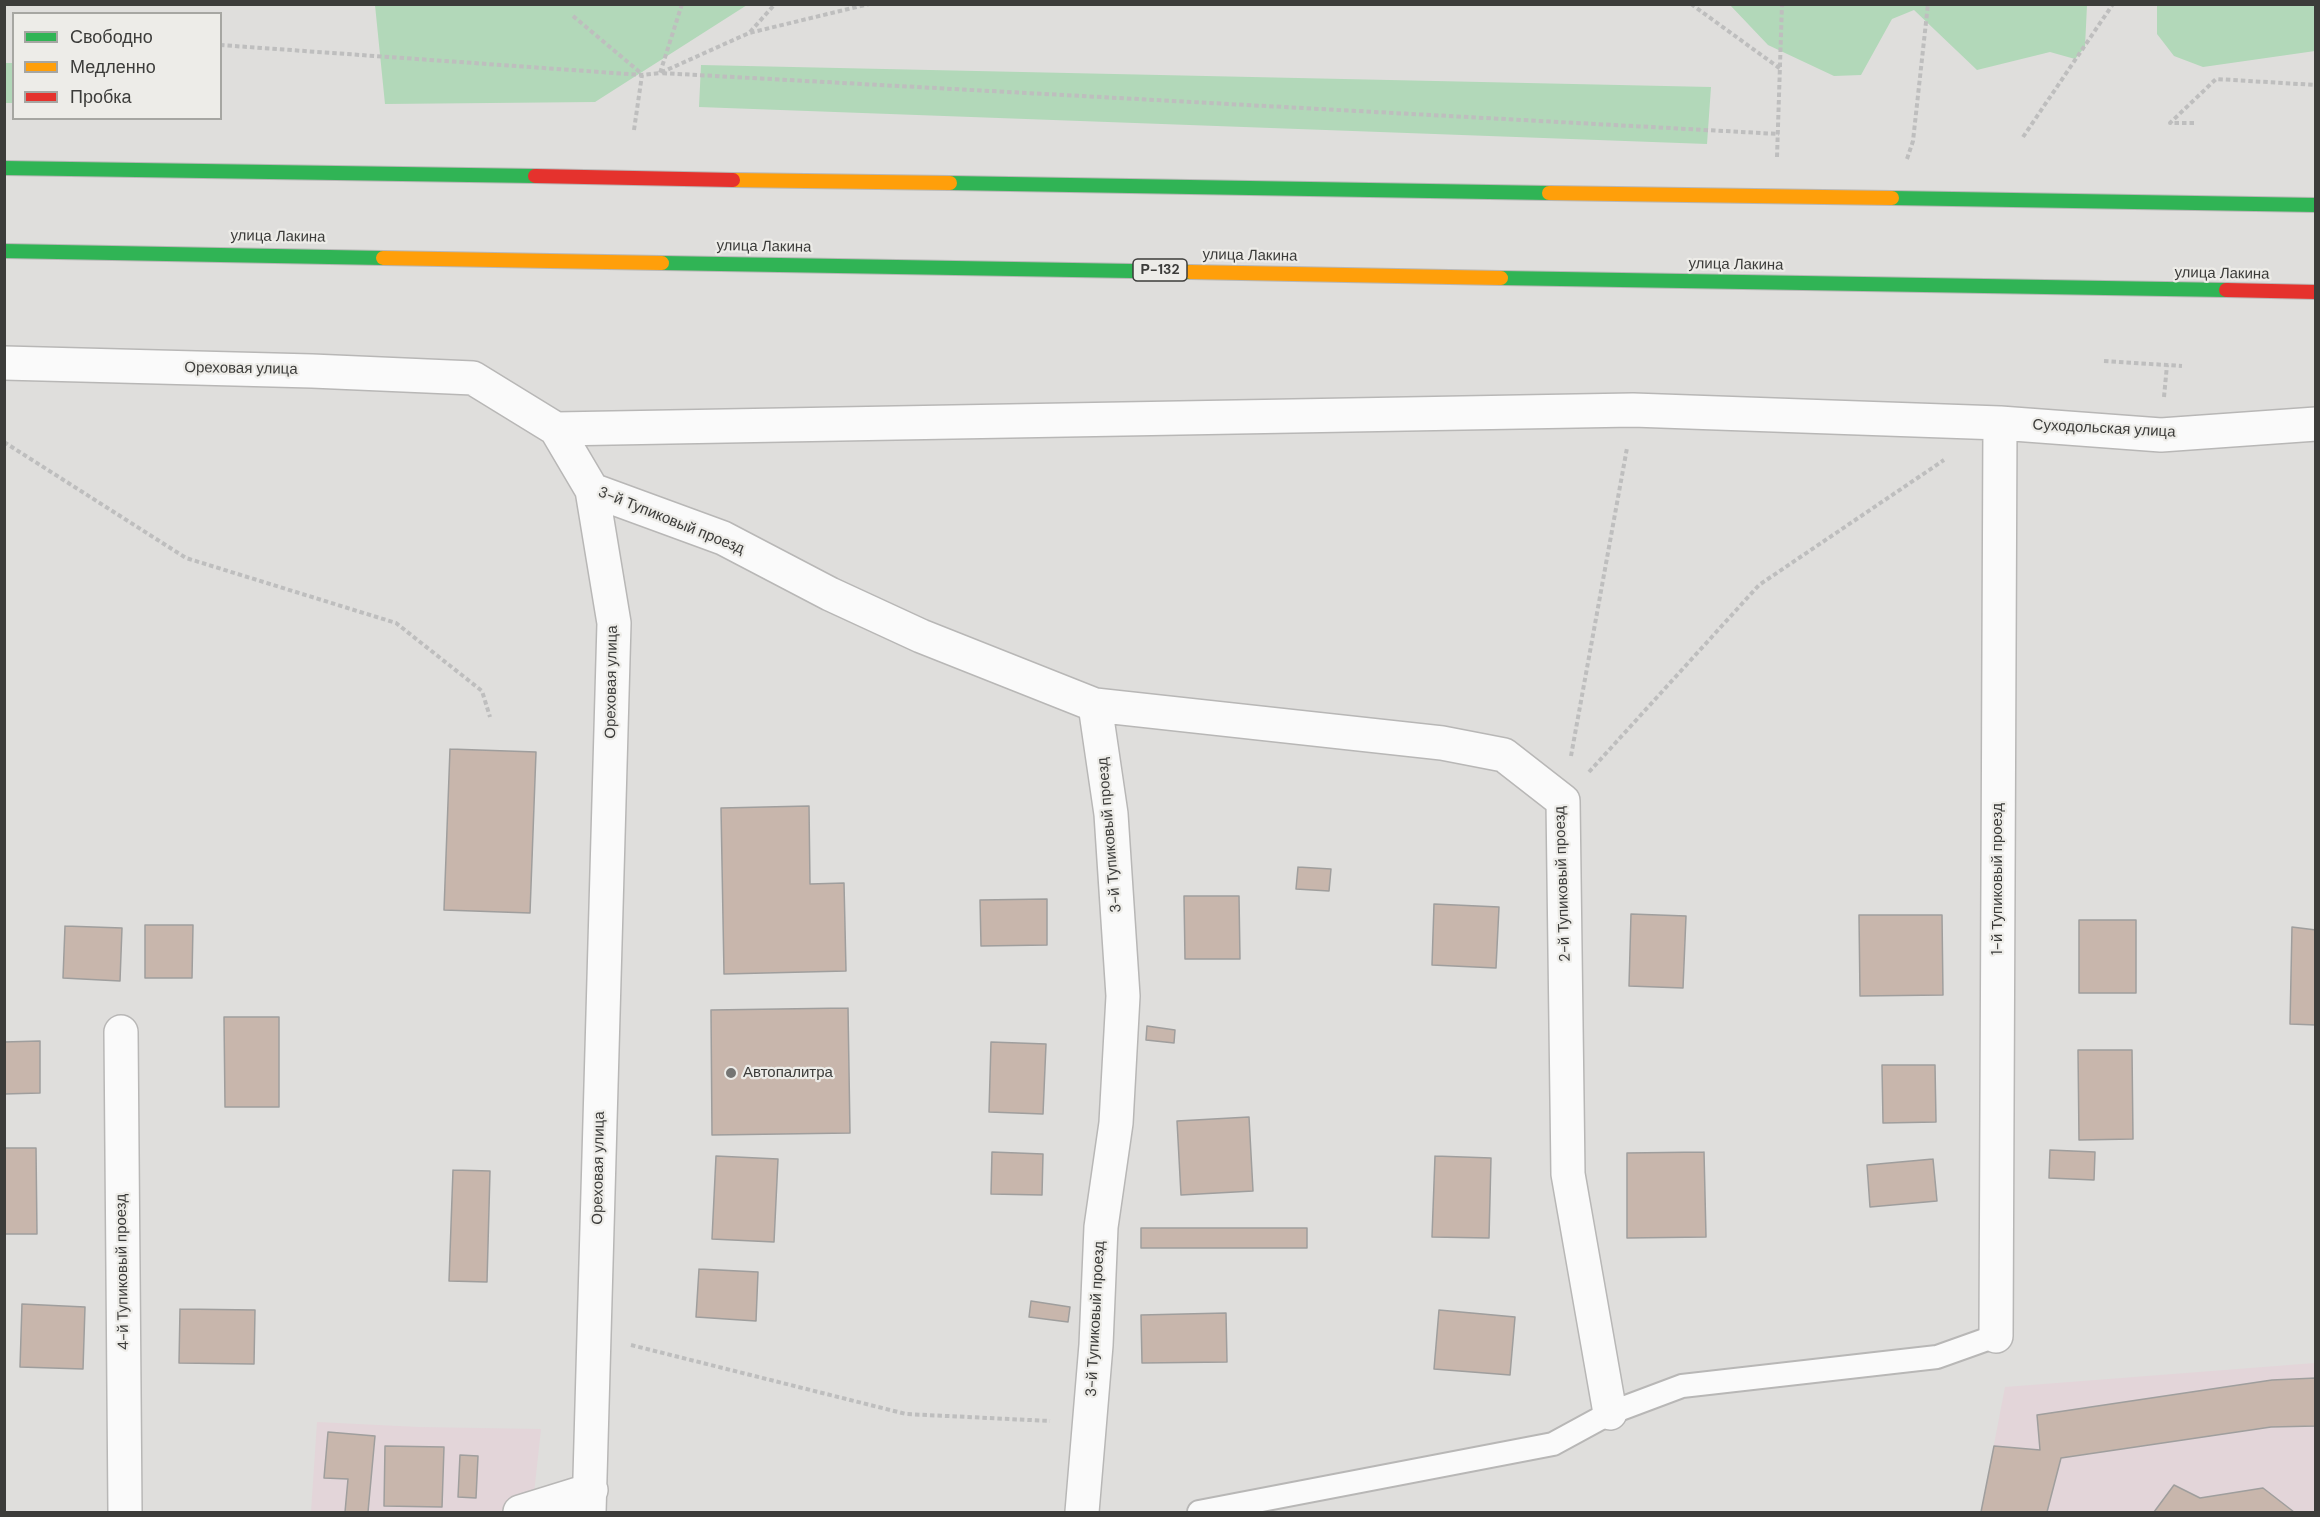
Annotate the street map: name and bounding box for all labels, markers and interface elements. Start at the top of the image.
legend [12,12,222,120]
text: Свободно [70,25,153,49]
text: Медленно [70,55,156,79]
text: Пробка [70,85,132,109]
street label: улица Лакина [230,227,326,247]
street label: улица Лакина [716,237,812,257]
street label: улица Лакина [1202,246,1298,266]
street label: улица Лакина [1688,255,1784,275]
road number: Р-132 [1133,259,1187,281]
street label: улица Лакина [2174,264,2270,284]
street label: Ореховая улица [184,359,298,379]
street label: Суходольская улица [2032,416,2176,442]
street label: 3-й Тупиковый проезд [595,483,747,559]
street label: Ореховая улица [602,625,622,739]
street label: 3-й Тупиковый проезд [1094,757,1126,913]
street label: 1-й Тупиковый проезд [1989,803,2007,955]
street label: 2-й Тупиковый проезд [1551,806,1575,962]
place label: Автопалитра [743,1064,833,1082]
marker: Автопалитра [724,1066,738,1080]
street label: Ореховая улица [589,1111,609,1225]
street label: 4-й Тупиковый проезд [113,1194,133,1350]
street label: 3-й Тупиковый проезд [1083,1241,1109,1397]

